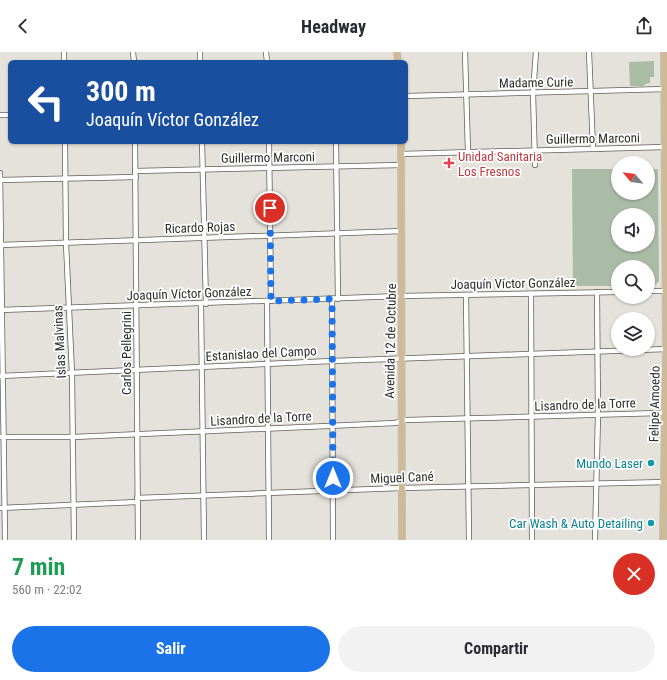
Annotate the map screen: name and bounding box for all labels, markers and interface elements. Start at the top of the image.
icon: back [12,15,34,37]
icon: share [633,15,655,37]
text: Headway [301,16,366,37]
street label: Madame Curie [499,74,573,91]
text: 300 m [86,75,156,108]
icon: left [20,76,72,128]
text: Joaquín Víctor González [86,109,259,130]
street label: Guillermo Marconi [546,130,640,147]
street label: Guillermo Marconi [221,149,315,166]
place label: Unidad Sanitaria Los Fresnos [458,149,542,179]
north arrow [611,156,655,200]
map controls [611,156,655,356]
marker: Unidad Sanitaria Los Fresnos [443,157,455,169]
pin [253,191,287,225]
icon: arrive [259,197,281,219]
button: sound [611,208,655,252]
street label: Ricardo Rojas [165,219,236,236]
button: search [611,260,655,304]
street label: Joaquín Víctor González [450,275,576,292]
street label: Avenida 12 de Octubre [382,283,399,399]
street label: Joaquín Víctor González [126,284,252,303]
street label: Islas Malvinas [50,305,69,379]
street label: Carlos Pellegrini [119,311,134,395]
button: layers [611,312,655,356]
street label: Estanislao del Campo [205,343,317,364]
street label: Felipe Amoedo [646,366,663,442]
street label: Lisandro de la Torre [534,395,636,414]
street label: Lisandro de la Torre [210,408,312,429]
place label: Mundo Laser [576,456,643,471]
position arrow [312,457,354,499]
marker: Mundo Laser [646,458,656,468]
street label: Miguel Cané [370,469,434,486]
place label: Car Wash & Auto Detailing [509,516,643,531]
marker: Car Wash & Auto Detailing [646,518,656,528]
text: 7 min [12,553,65,581]
button: close [613,553,655,595]
text: 560 m · 22:02 [12,582,82,597]
button: Salir [12,626,330,672]
button: Compartir [338,626,655,672]

